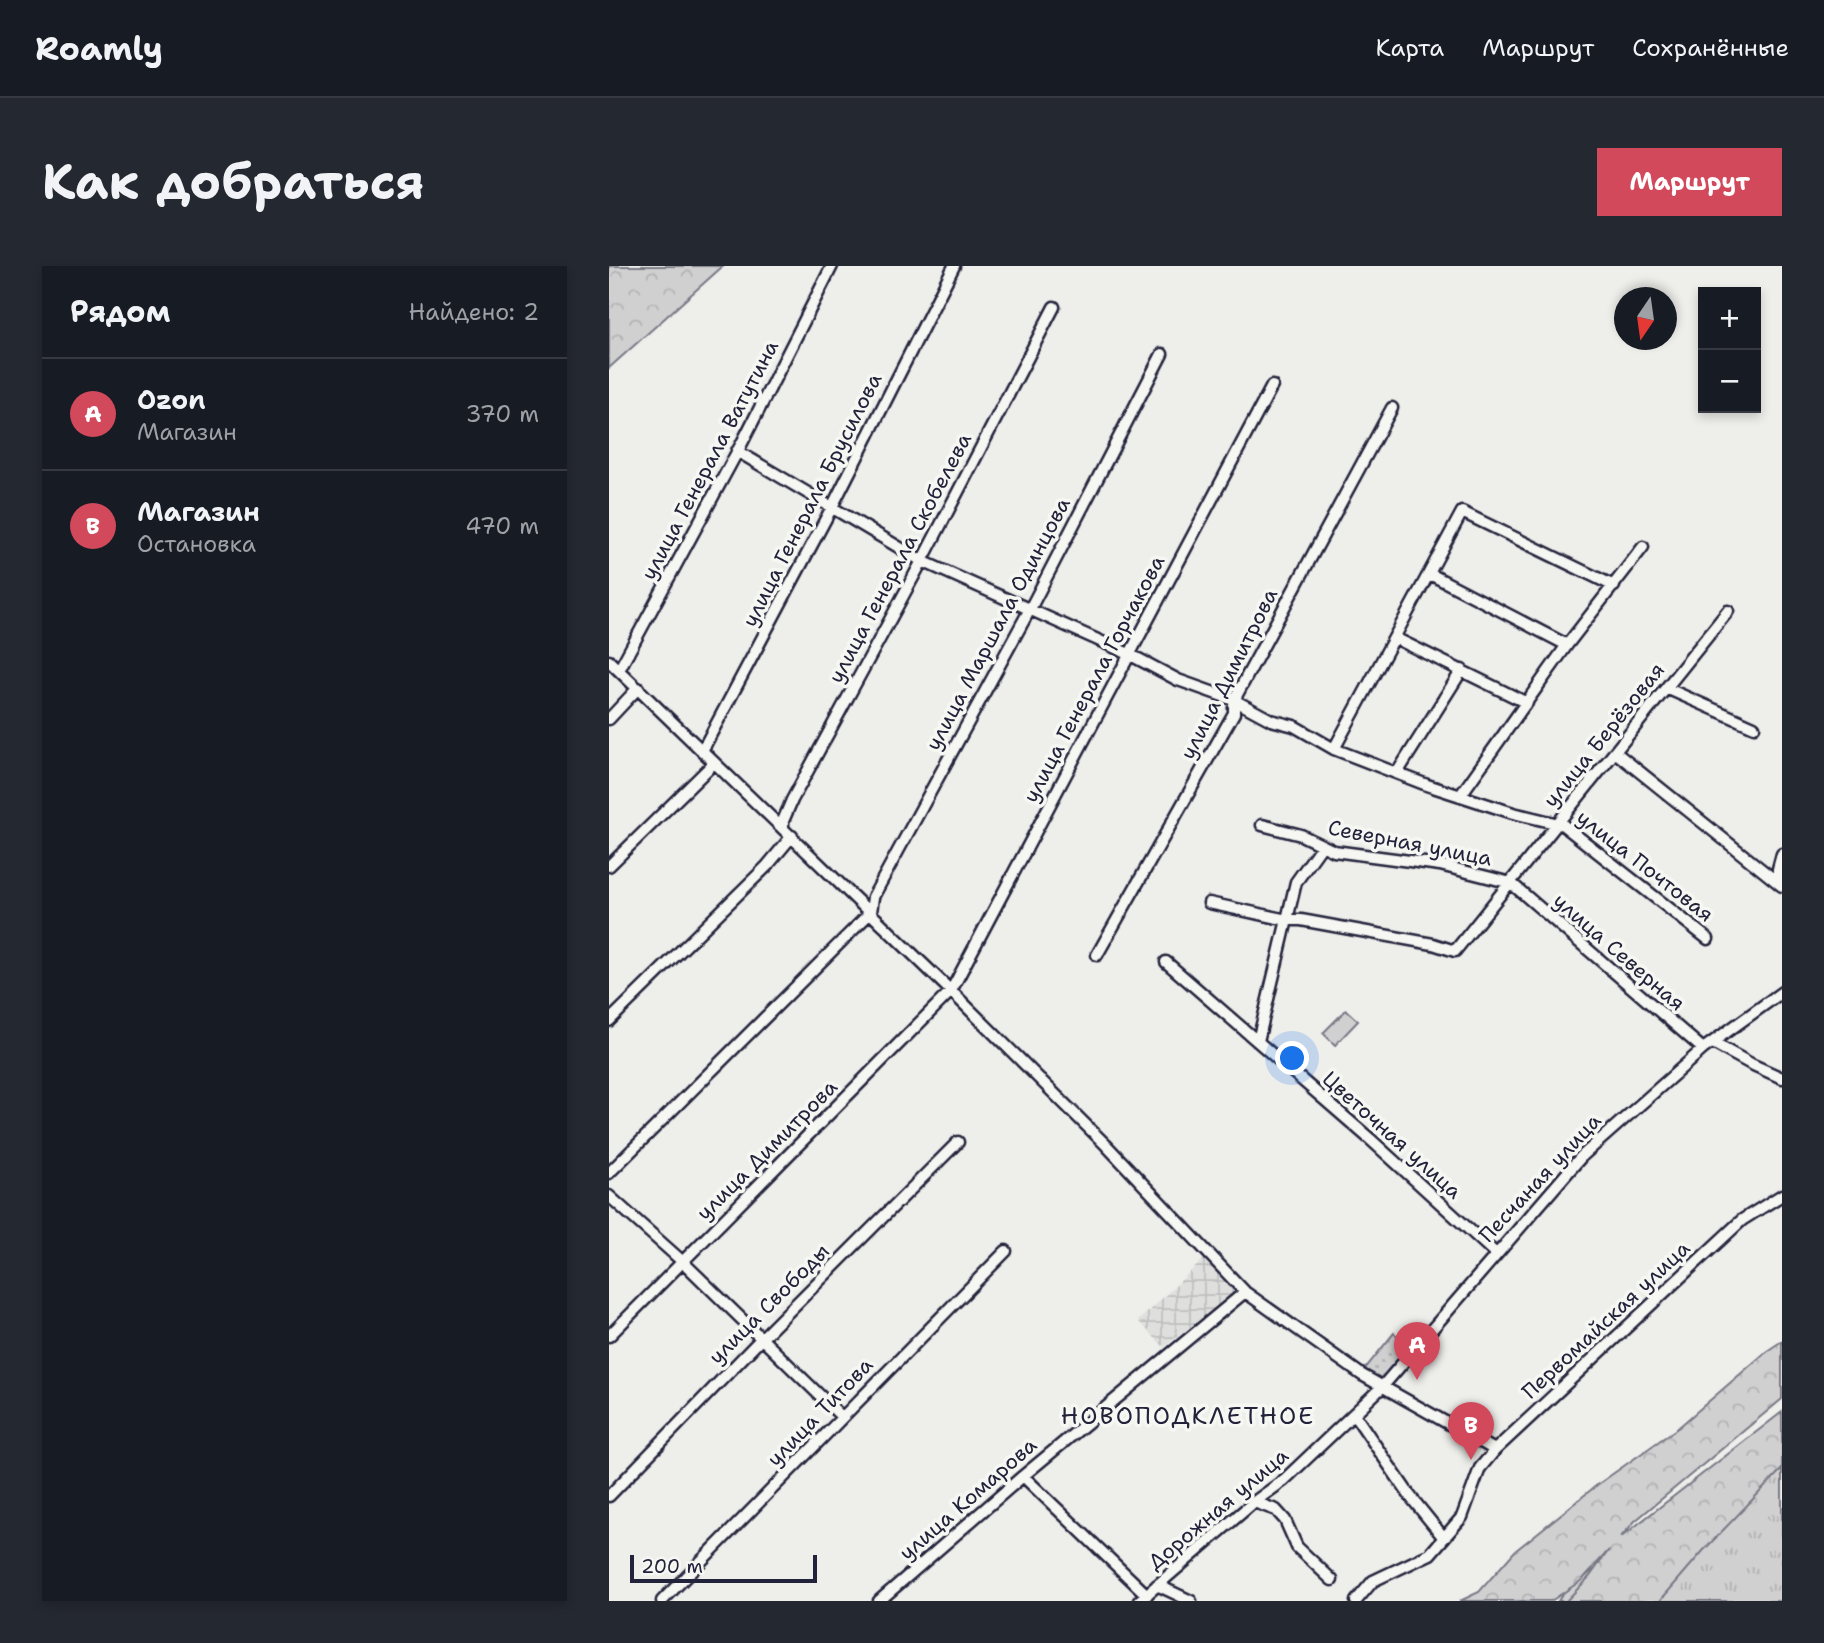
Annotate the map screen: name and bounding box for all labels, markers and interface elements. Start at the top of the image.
text: Roamly [35,26,163,71]
text: Карта [1376,32,1444,64]
text: Маршрут [1482,32,1594,64]
text: Сохранённые [1632,32,1789,64]
button: Маршрут [1597,148,1782,216]
text: Как добраться [42,149,424,215]
north arrow [1614,287,1677,350]
map controls [1698,287,1761,413]
button: + [1698,287,1761,350]
text: Рядом [70,291,170,332]
text: Найдено: 2 [409,297,539,327]
street label: улица Генерала Ватутина [635,335,785,585]
button: − [1698,350,1761,413]
street label: улица Генерала Брусилова [736,368,888,632]
text: Ozon [137,382,206,417]
text: A [84,399,102,429]
text: 370 m [466,399,539,429]
text: Магазин [137,417,237,447]
street label: улица Генерала Скобелева [822,428,978,688]
street label: улица Маршала Одинцова [919,493,1077,755]
text: Магазин [137,494,260,529]
text: B [86,511,100,541]
text: 470 m [465,511,539,541]
text: Остановка [137,529,256,559]
street label: улица Генерала Горчакова [1017,550,1171,808]
street label: улица Димитрова [1174,584,1284,764]
street label: улица Берёзовая [1537,657,1671,813]
street label: улица Почтовая [1571,804,1719,928]
street label: Северная улица [1326,813,1494,873]
street label: улица Северная [1547,887,1691,1017]
your location [1275,1041,1309,1075]
street label: Цветочная улица [1316,1065,1468,1205]
street label: улица Димитрова [690,1073,844,1227]
street label: Песчаная улица [1473,1107,1607,1249]
street label: Первомайская улица [1516,1235,1696,1405]
street label: улица Свободы [703,1238,835,1370]
pin: A [1394,1322,1440,1380]
street label: улица Титова [761,1351,879,1473]
district label: НОВОПОДКЛЕТНОЕ [1061,1400,1315,1432]
pin: B [1448,1402,1494,1460]
street label: улица Комарова [893,1431,1043,1567]
street label: Дорожная улица [1142,1442,1294,1576]
scale bar [630,1552,817,1584]
text: 200 m [641,1554,703,1579]

